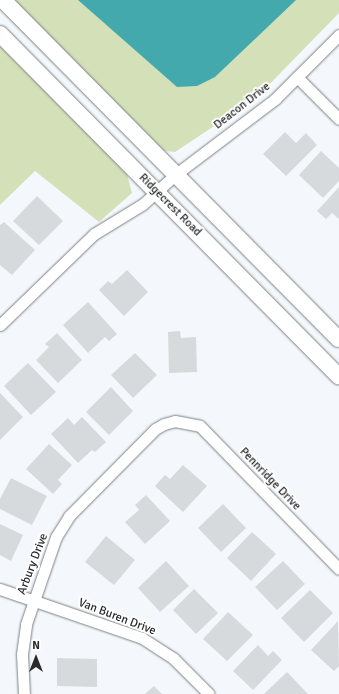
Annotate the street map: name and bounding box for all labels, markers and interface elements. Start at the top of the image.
street label: Deacon Drive [211,79,273,133]
street label: Ridgecrest Road [136,171,204,239]
street label: Pennridge Drive [236,445,304,513]
street label: Arbury Drive [15,531,51,597]
street label: Van Buren Drive [76,596,158,638]
north arrow [16,638,56,678]
text: N [32,639,40,652]

